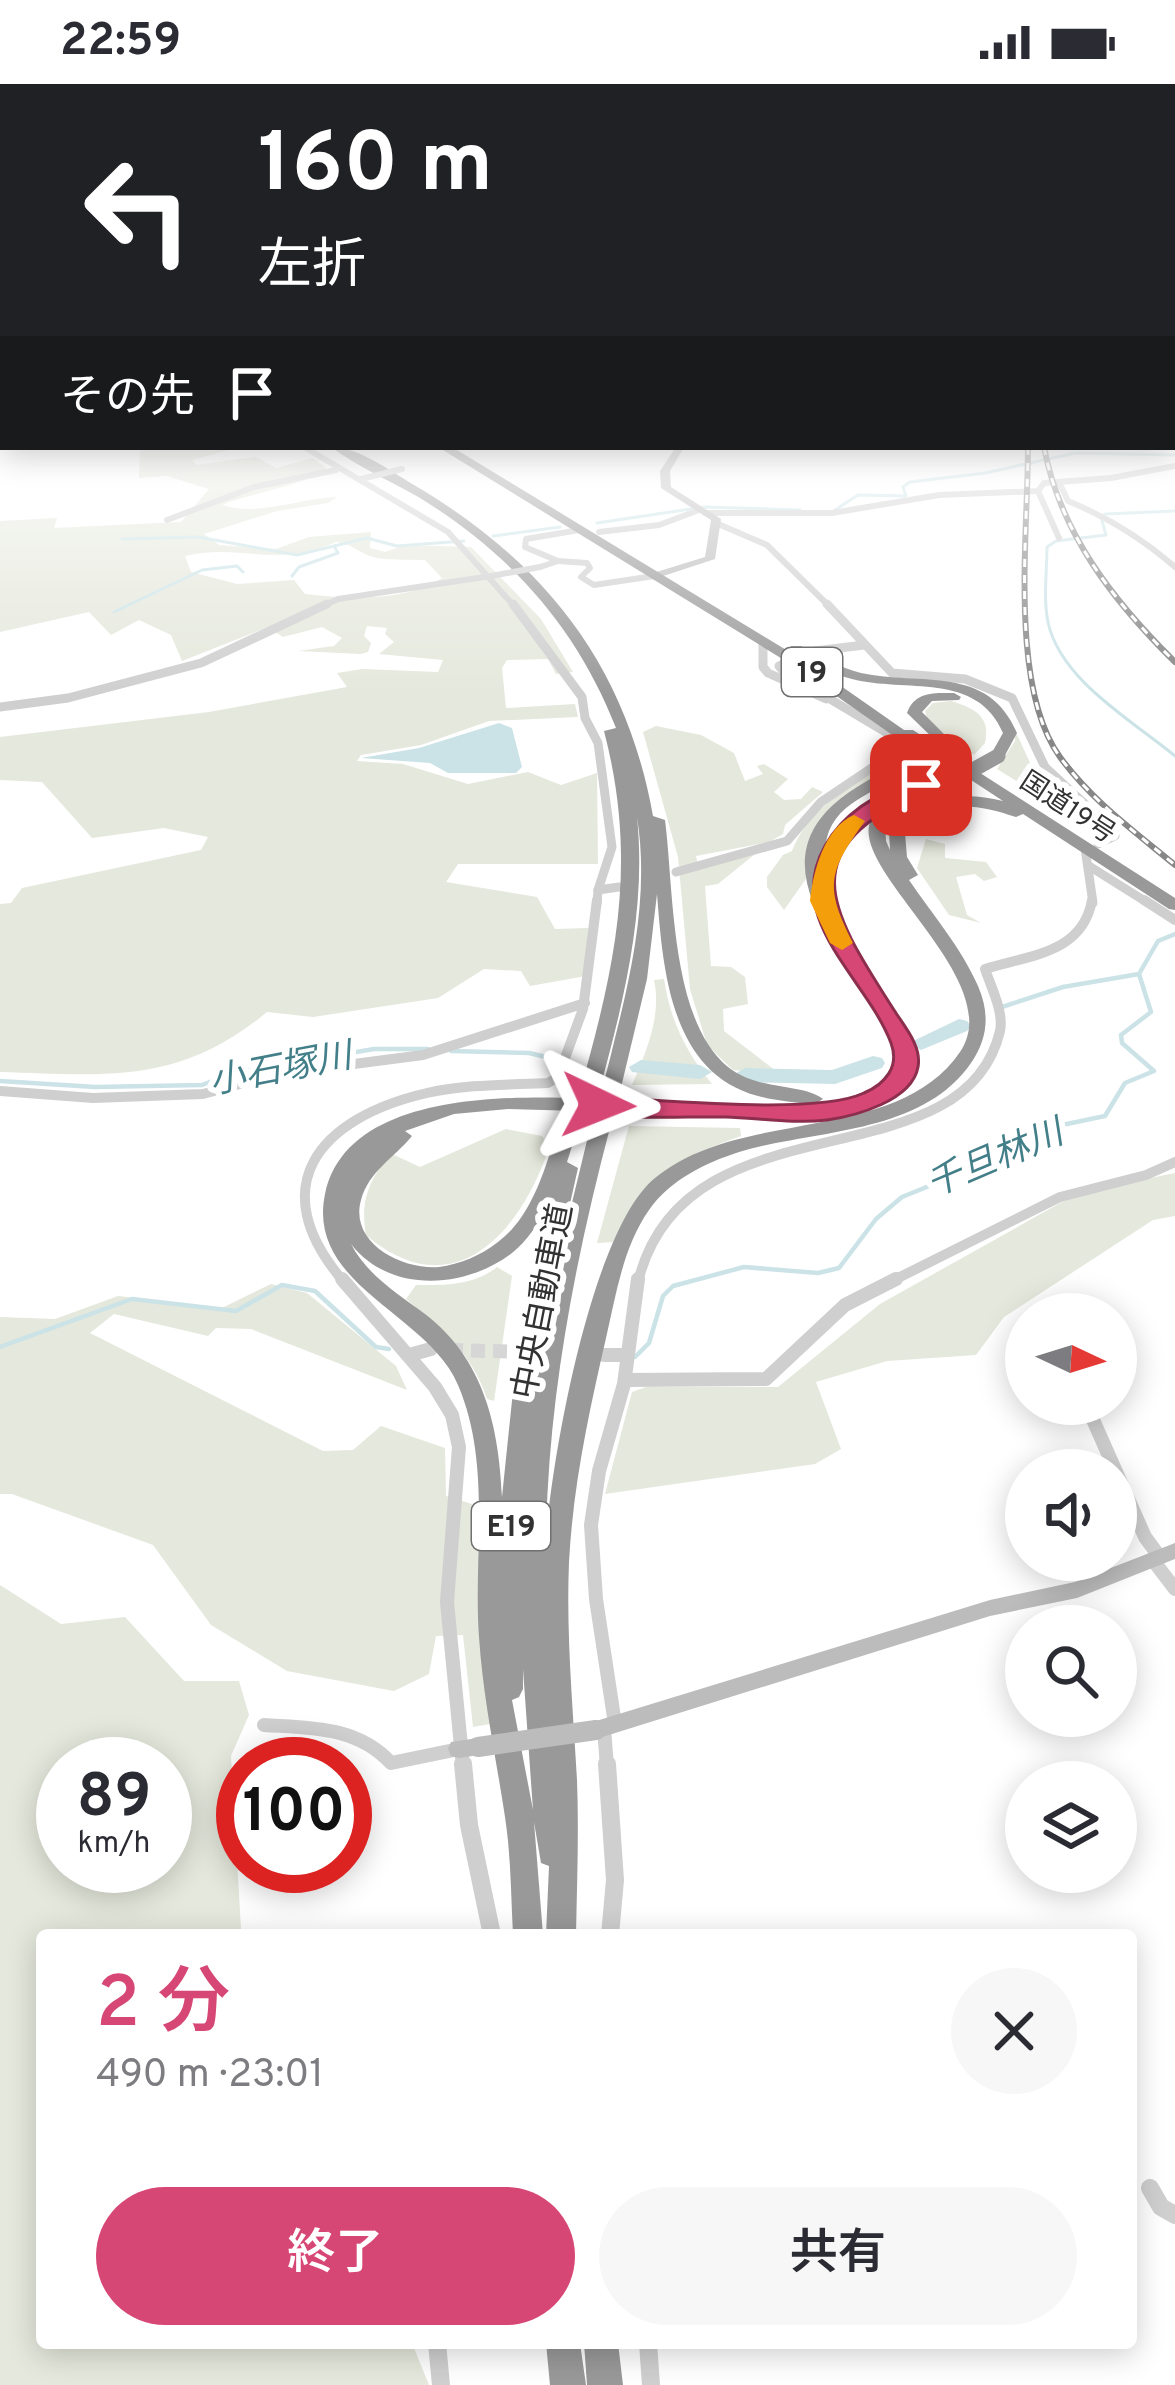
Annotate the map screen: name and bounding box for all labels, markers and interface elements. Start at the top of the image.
text: 22:59 [60,14,181,71]
text: 160 m [258,115,493,221]
icon: left [60,132,216,288]
text: 左折 [258,234,366,303]
icon: arrive [219,360,285,426]
text: その先 [60,371,195,428]
road number: 19 [782,648,842,696]
pin [870,734,972,836]
icon: arrive [888,752,954,818]
street label: 国道19号 [1013,765,1121,852]
water label: 小石塚川 [206,1034,360,1107]
position arrow [535,1042,661,1168]
water label: 千旦林川 [920,1110,1075,1210]
street label: 中央自動車道 [505,1201,584,1403]
north arrow [1005,1293,1137,1425]
map controls [1005,1293,1137,1893]
button: sound [1005,1449,1137,1581]
road number: E19 [472,1502,550,1550]
button: search [1005,1605,1137,1737]
speed limit sign: 100 [216,1737,372,1893]
button: layers [1005,1761,1137,1893]
text: 89 [77,1762,151,1838]
text: km/h [78,1826,150,1863]
text: 2 分 [96,1961,230,2053]
button: close [951,1968,1077,2094]
text: 490 m · 23:01 [96,2052,324,2101]
button: 終了 [96,2187,575,2325]
button: 共有 [599,2187,1077,2325]

